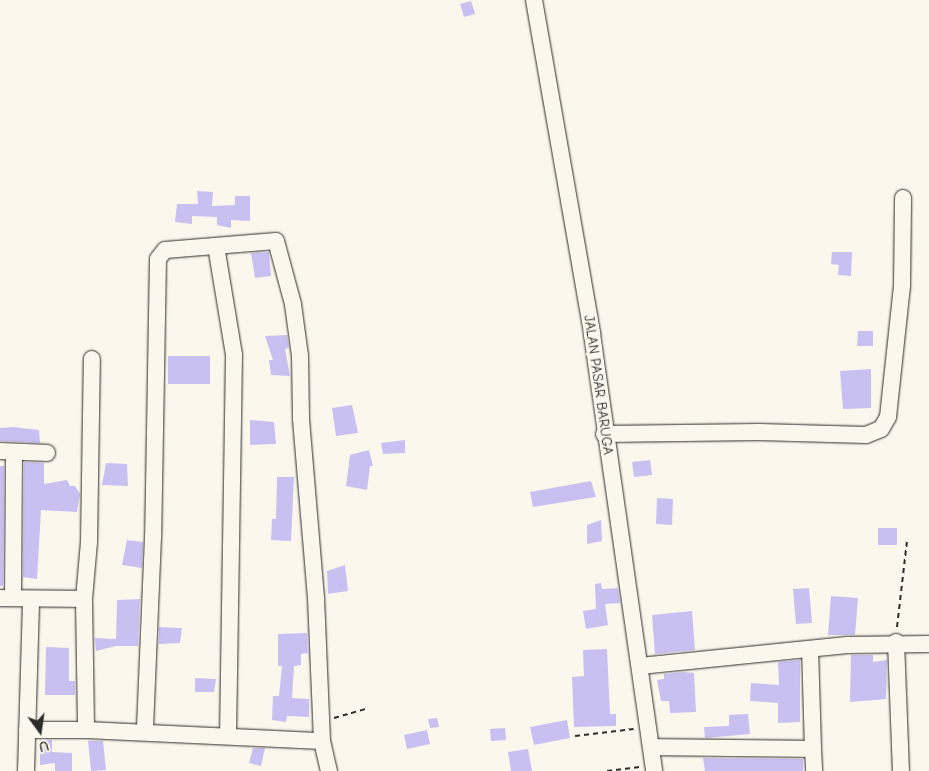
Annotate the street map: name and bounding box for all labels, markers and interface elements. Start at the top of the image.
street label: JALAN PASAR BARUGA [580,314,616,456]
north arrow [15,706,65,756]
text: U [37,737,50,755]

